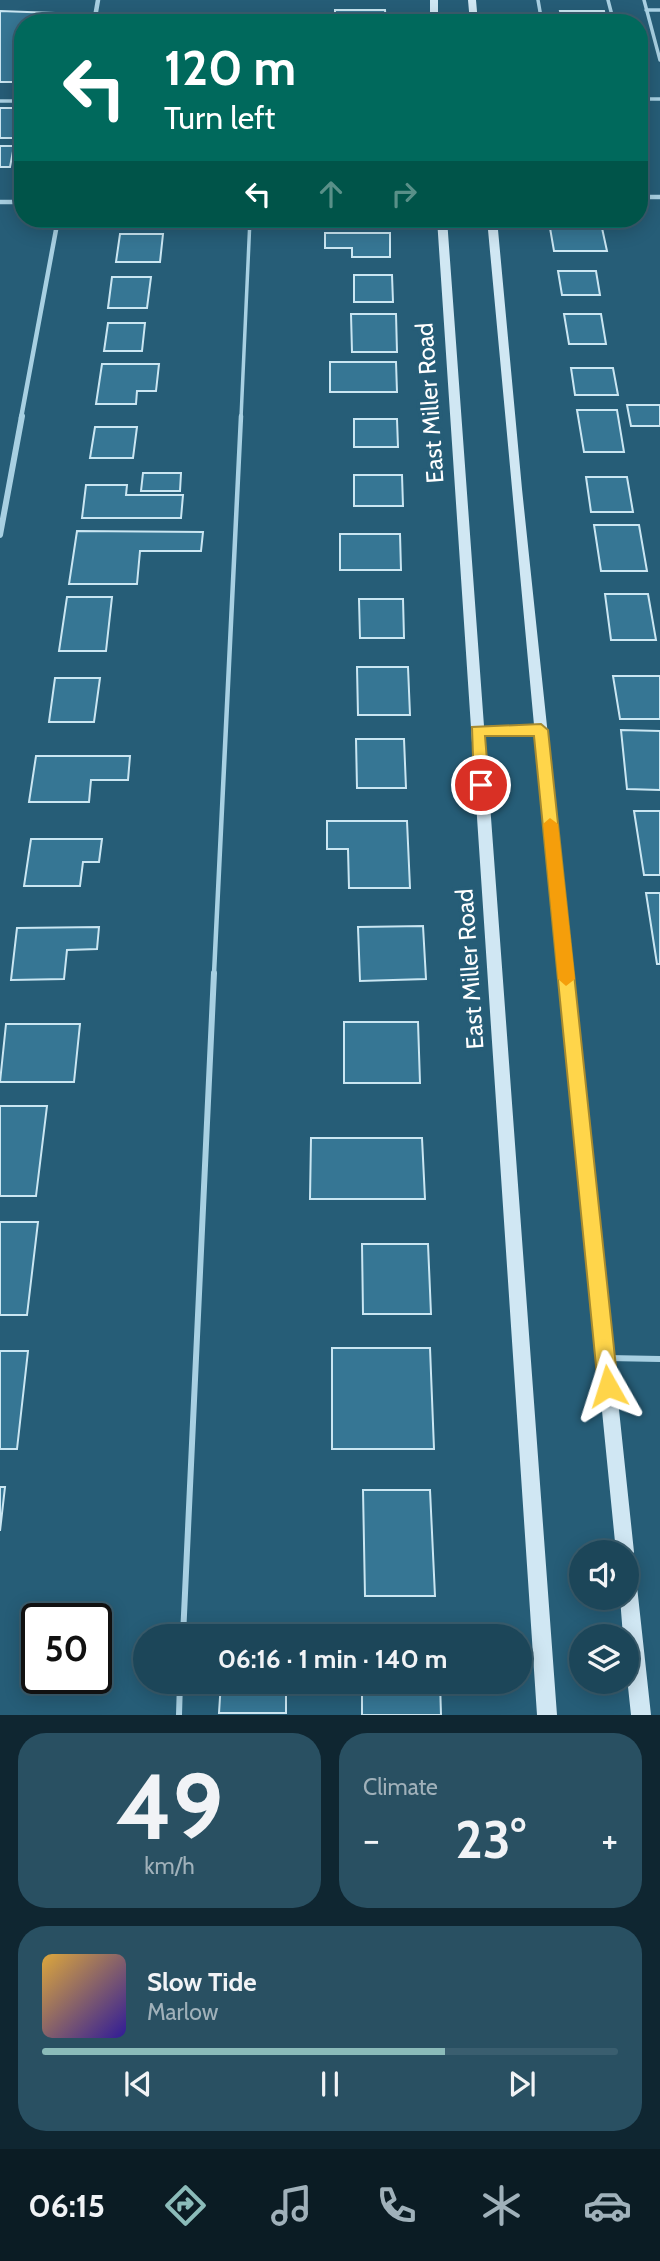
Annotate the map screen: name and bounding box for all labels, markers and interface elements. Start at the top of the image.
text: 120 m [164,38,296,97]
icon: left [49,42,140,133]
text: Turn left [164,98,275,137]
icon: left [239,175,277,213]
icon: ahead [312,175,350,213]
icon: right [385,175,423,213]
street label: East Miller Road [409,322,450,484]
pin [451,755,511,815]
icon: arrive [462,766,500,804]
street label: East Miller Road [449,888,490,1050]
position arrow [571,1349,645,1423]
map controls [569,1540,639,1694]
button: sound [569,1540,639,1610]
speed limit sign: 50 [21,1603,112,1694]
button: layers [569,1624,639,1694]
text: 06:16 · 1 min · 140 m [218,1643,447,1675]
text: 49 [116,1751,223,1862]
text: Climate [363,1773,438,1801]
text: 23° [455,1808,526,1871]
text: − [363,1816,380,1863]
text: + [601,1816,618,1863]
text: km/h [144,1852,195,1880]
text: Slow Tide [147,1966,257,1998]
text: Marlow [147,1998,218,2026]
icon: previous [119,2065,157,2103]
icon: pause [311,2065,349,2103]
icon: next [503,2065,541,2103]
icon: directions [161,2181,210,2230]
icon: music [267,2181,316,2230]
icon: phone [372,2181,421,2230]
icon: climate [477,2181,526,2230]
icon: car [583,2181,632,2230]
text: 06:15 [28,2186,105,2225]

